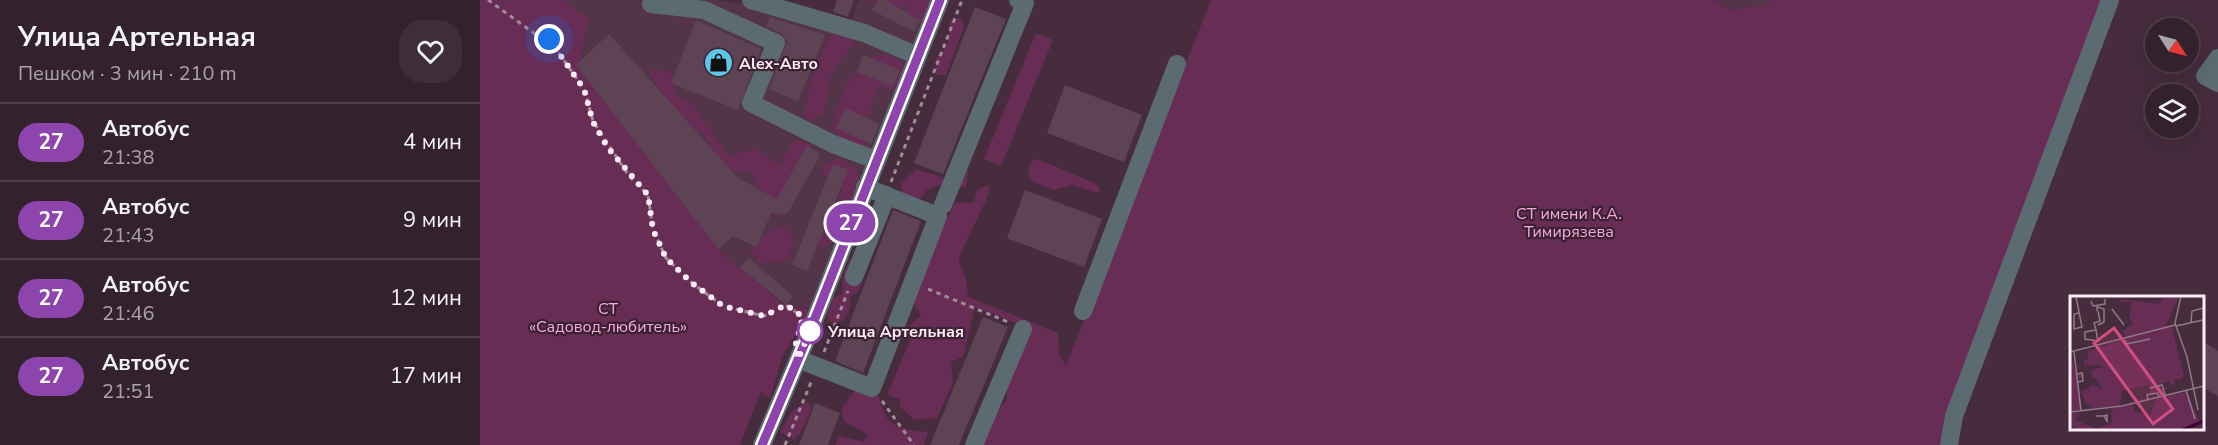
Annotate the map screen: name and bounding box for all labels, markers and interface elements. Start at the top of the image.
text: Улица Артельная [18,18,256,56]
north arrow [2145,18,2199,72]
map controls [2145,18,2199,138]
button: heart [399,20,462,83]
your location [534,24,564,54]
shop icon: Alex-Авто [702,47,734,79]
place label: Alex-Авто [739,53,818,75]
text: Пешком · 3 мин · 210 m [18,60,237,87]
button: layers [2145,84,2199,138]
text: Автобус [102,114,190,144]
text: 4 мин [403,127,462,157]
text: 27 [38,128,64,156]
text: 21:38 [102,144,155,171]
text: Автобус [102,192,190,222]
park label: СТ имени К.А. Тимирязева [1516,203,1622,243]
line badge: 27 [824,204,878,242]
text: 9 мин [403,205,462,235]
text: 27 [38,206,64,234]
text: 27 [838,209,864,237]
text: 21:43 [102,222,155,249]
text: Автобус [102,270,190,300]
text: 12 мин [390,283,462,313]
text: 27 [38,284,64,312]
inset map [2070,296,2203,430]
park label: СТ «Садовод-любитель» [529,298,687,338]
text: 21:46 [102,300,155,327]
marker: Улица Артельная [797,318,823,344]
place label: Улица Артельная [827,321,964,343]
text: Автобус [102,348,190,378]
text: 17 мин [390,361,462,391]
text: 27 [38,362,64,390]
text: 21:51 [102,378,155,405]

